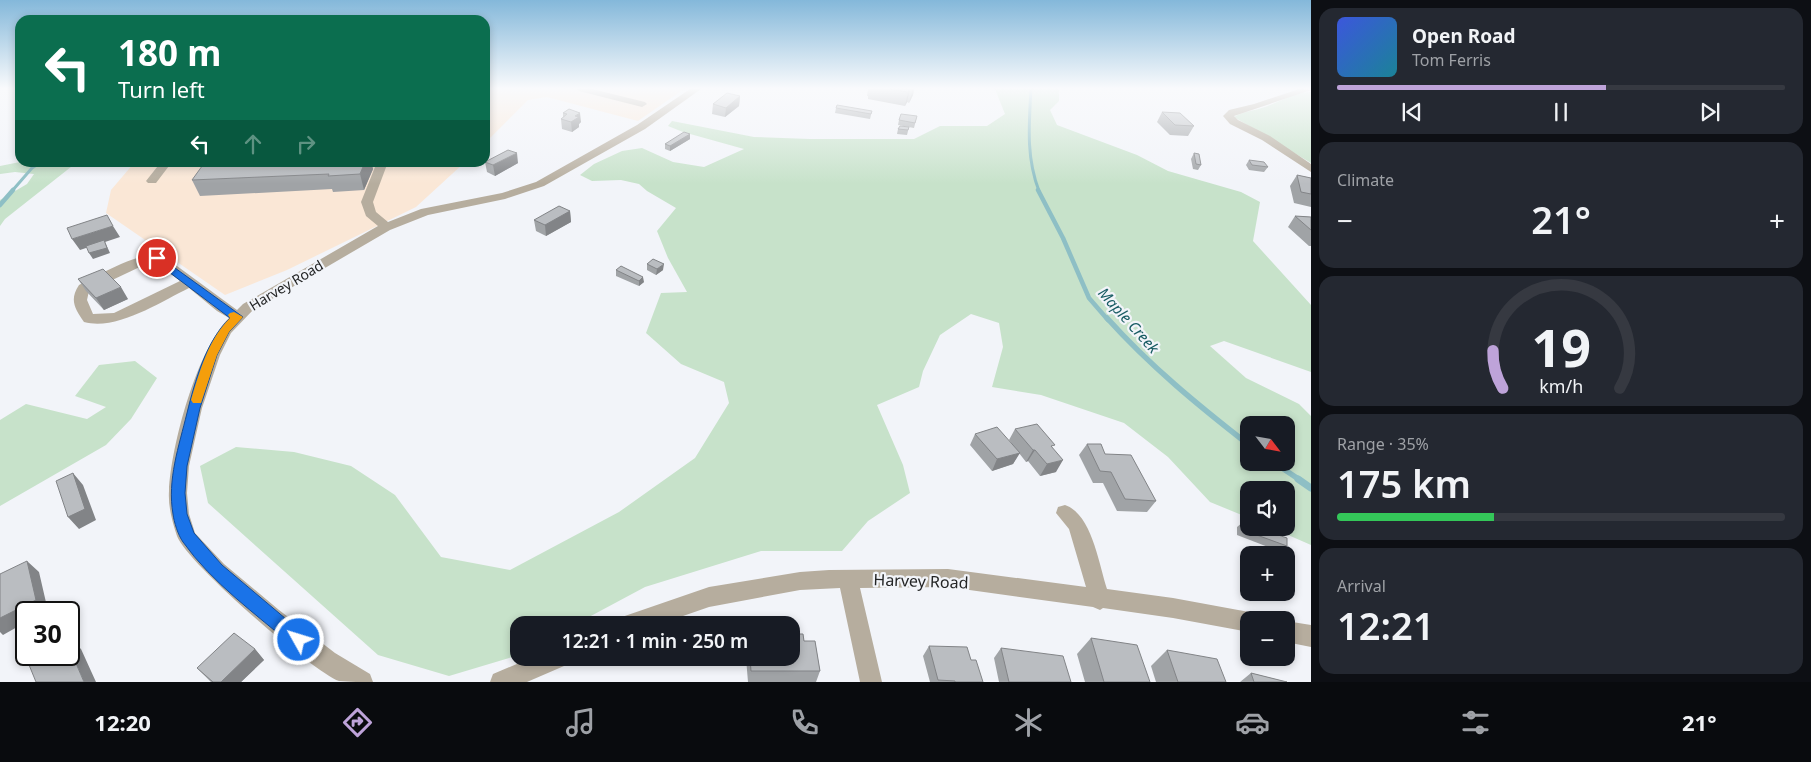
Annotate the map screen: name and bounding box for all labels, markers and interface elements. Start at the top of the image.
text: Open Road [1412,23,1515,49]
text: 180 m [118,29,221,76]
icon: left [35,35,100,100]
text: Tom Ferris [1412,49,1491,71]
text: Turn left [118,74,205,104]
icon: previous [1398,98,1426,126]
icon: pause [1547,98,1575,126]
icon: next [1696,98,1724,126]
icon: left [186,130,214,158]
icon: ahead [239,130,267,158]
icon: right [292,130,320,158]
text: Climate [1337,169,1394,191]
text: 21° [1531,193,1591,245]
text: − [1337,201,1353,239]
text: + [1769,201,1785,239]
pin [136,237,178,279]
icon: arrive [143,244,171,272]
street label: Harvey Road [245,255,327,315]
water label: Maple Creek [1094,283,1164,358]
text: 19 [1531,311,1591,382]
text: km/h [1539,374,1583,398]
north arrow [1240,416,1295,471]
map controls [1240,416,1295,666]
text: Range · 35% [1337,433,1429,455]
text: 175 km [1337,457,1471,509]
button: sound [1240,481,1295,536]
button: + [1240,546,1295,601]
street label: Harvey Road [873,568,969,594]
text: Arrival [1337,575,1386,597]
text: 12:21 [1337,599,1434,651]
speed limit sign: 30 [15,601,80,666]
button: − [1240,611,1295,666]
position arrow [272,613,324,665]
text: 12:21 · 1 min · 250 m [562,628,748,654]
icon: directions [340,705,375,740]
icon: music [563,705,598,740]
icon: phone [787,705,822,740]
icon: climate [1011,705,1046,740]
icon: car [1235,705,1270,740]
icon: filters [1458,705,1493,740]
text: 12:20 [94,707,151,737]
text: 21° [1682,707,1717,737]

